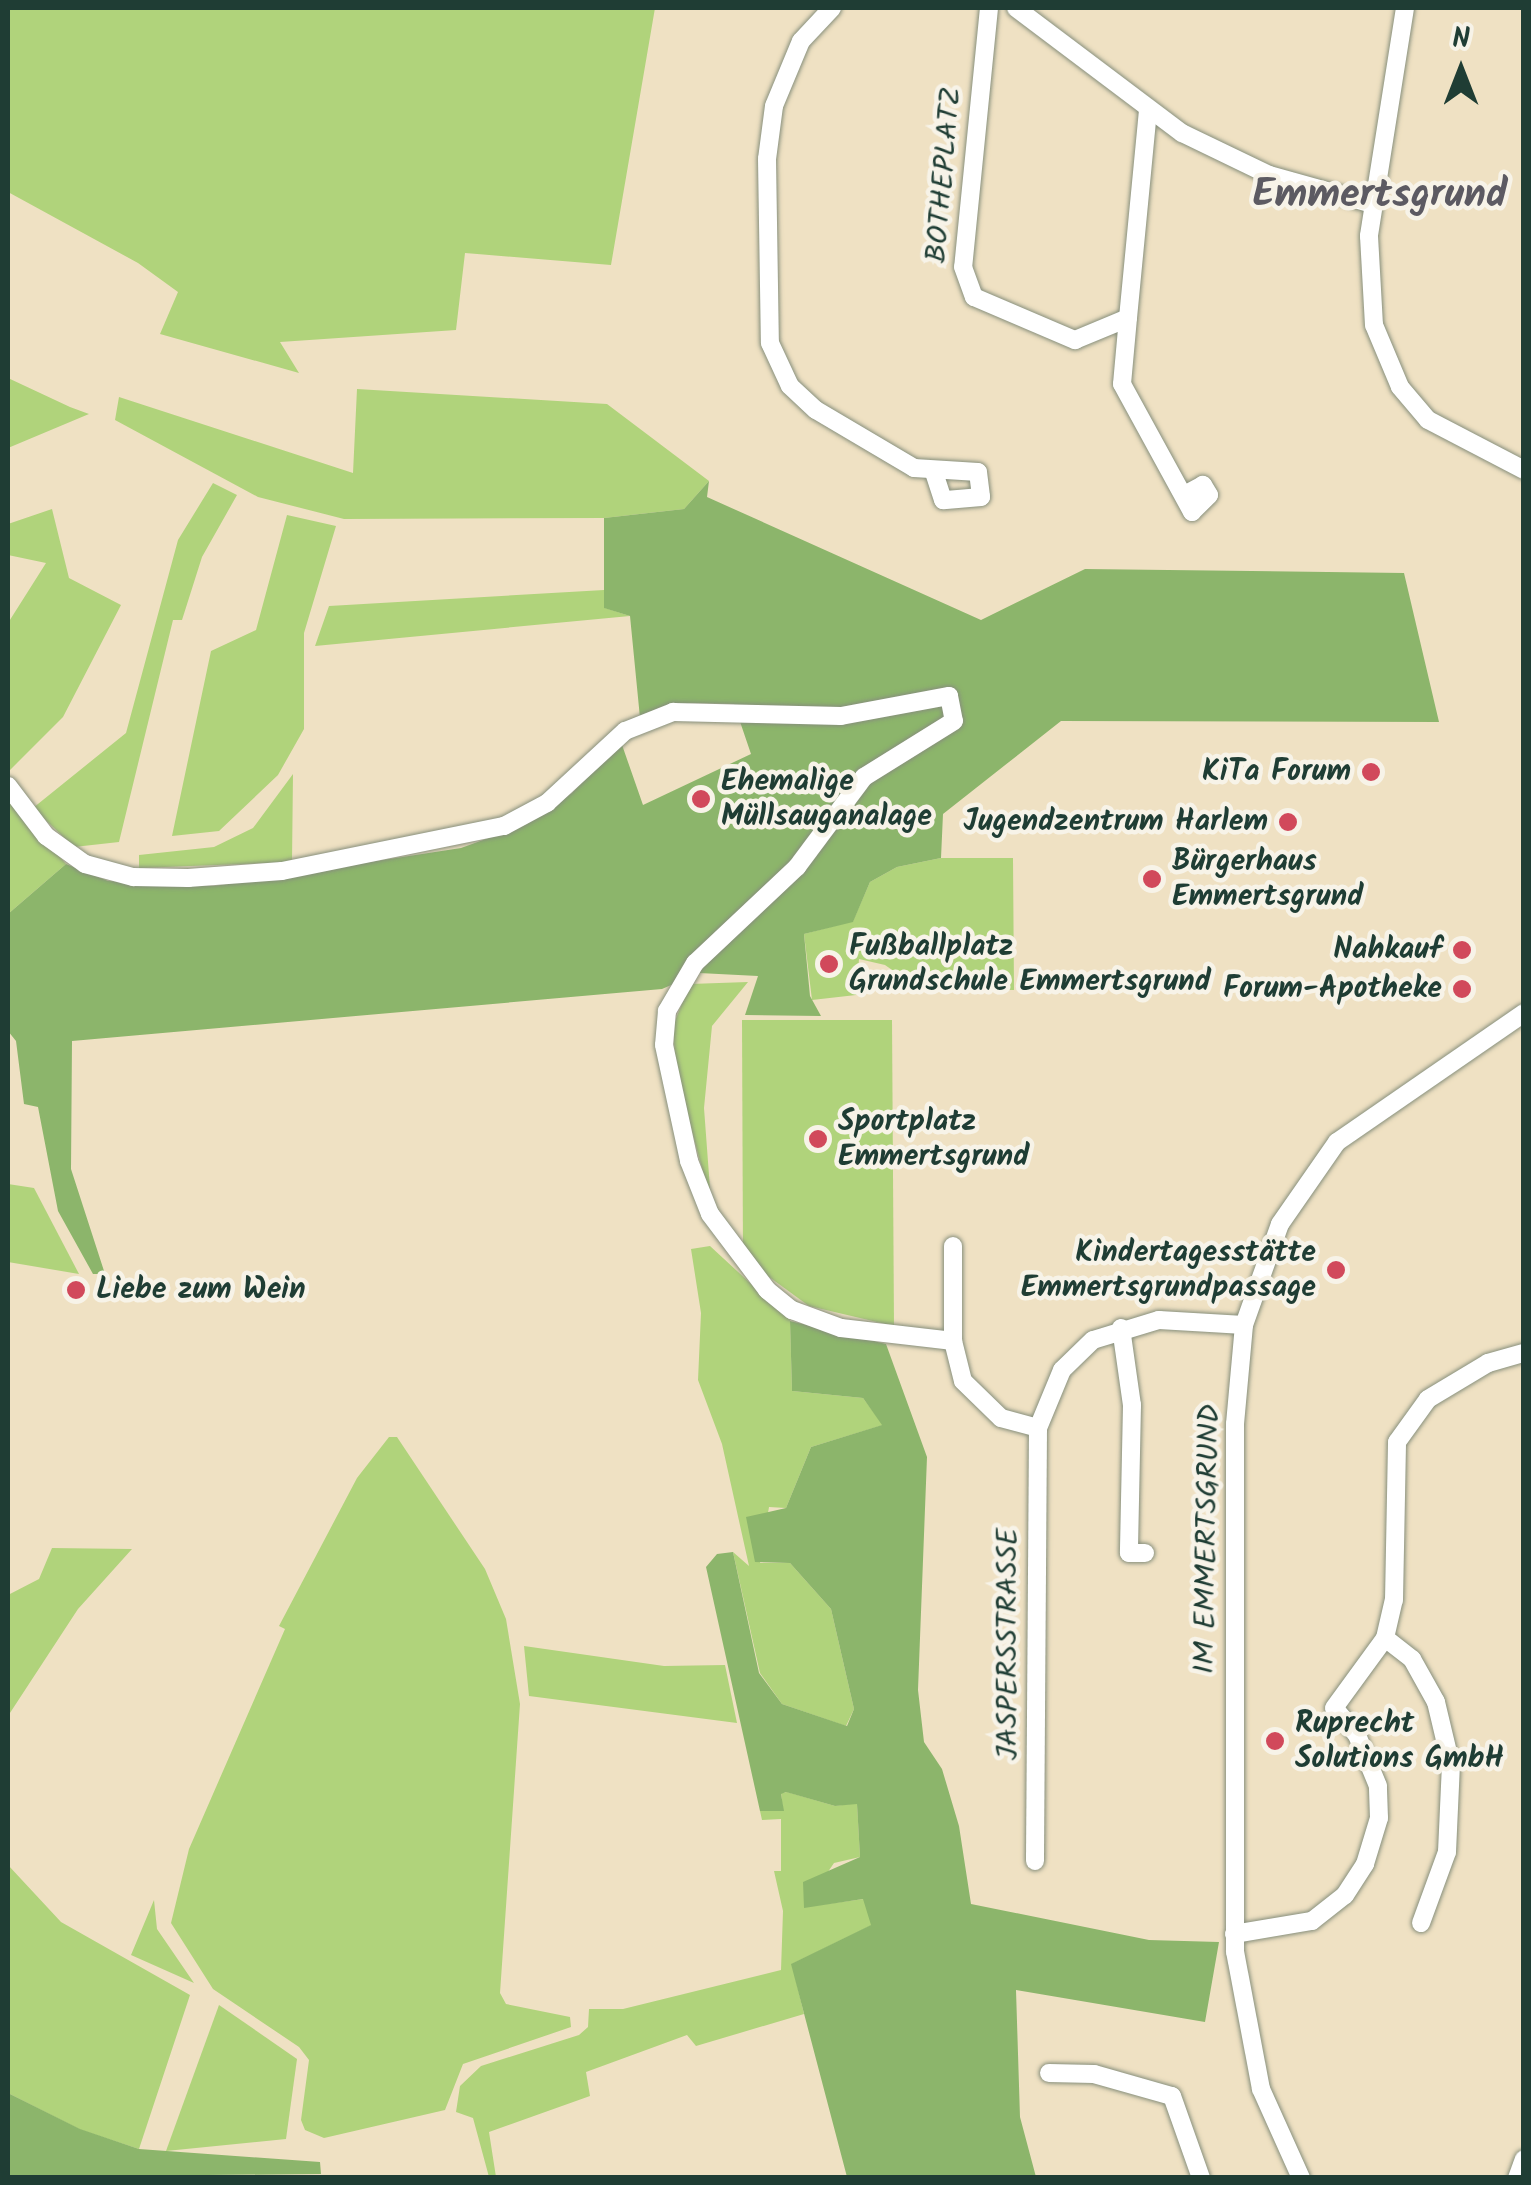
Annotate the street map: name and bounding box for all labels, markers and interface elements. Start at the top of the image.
text: N [1452,17,1470,62]
north arrow [1411,20,1511,120]
street label: BOTHEPLATZ [919,85,971,265]
district label: Emmertsgrund [1252,171,1508,219]
place label: KiTa Forum [1202,754,1351,790]
marker: KiTa Forum [1360,761,1382,783]
place label: Ehemalige Müllsauganalage [721,764,932,834]
marker: Ehemalige Müllsauganalage [690,788,712,810]
place label: Jugendzentrum Harlem [963,804,1268,840]
marker: Jugendzentrum Harlem [1277,811,1299,833]
place label: Bürgerhaus Emmertsgrund [1172,844,1363,914]
marker: Bürgerhaus Emmertsgrund [1141,868,1163,890]
place label: Fußballplatz Grundschule Emmertsgrund [849,929,1211,1000]
place label: Nahkauf [1333,932,1442,968]
marker: Nahkauf [1451,939,1473,961]
marker: Fußballplatz Grundschule Emmertsgrund [818,953,840,975]
place label: Forum-Apotheke [1223,971,1442,1007]
marker: Forum-Apotheke [1451,978,1473,1000]
place label: Sportplatz Emmertsgrund [838,1104,1029,1174]
marker: Sportplatz Emmertsgrund [807,1128,829,1150]
place label: Kindertagesstätte Emmertsgrundpassage [1021,1235,1316,1306]
marker: Kindertagesstätte Emmertsgrundpassage [1325,1259,1347,1281]
place label: Liebe zum Wein [96,1272,306,1308]
marker: Liebe zum Wein [65,1279,87,1301]
street label: IM EMMERTSGRUND [1188,1404,1228,1674]
street label: JASPERSSTRASSE [991,1528,1027,1760]
place label: Ruprecht Solutions GmbH [1295,1706,1504,1776]
marker: Ruprecht Solutions GmbH [1264,1730,1286,1752]

